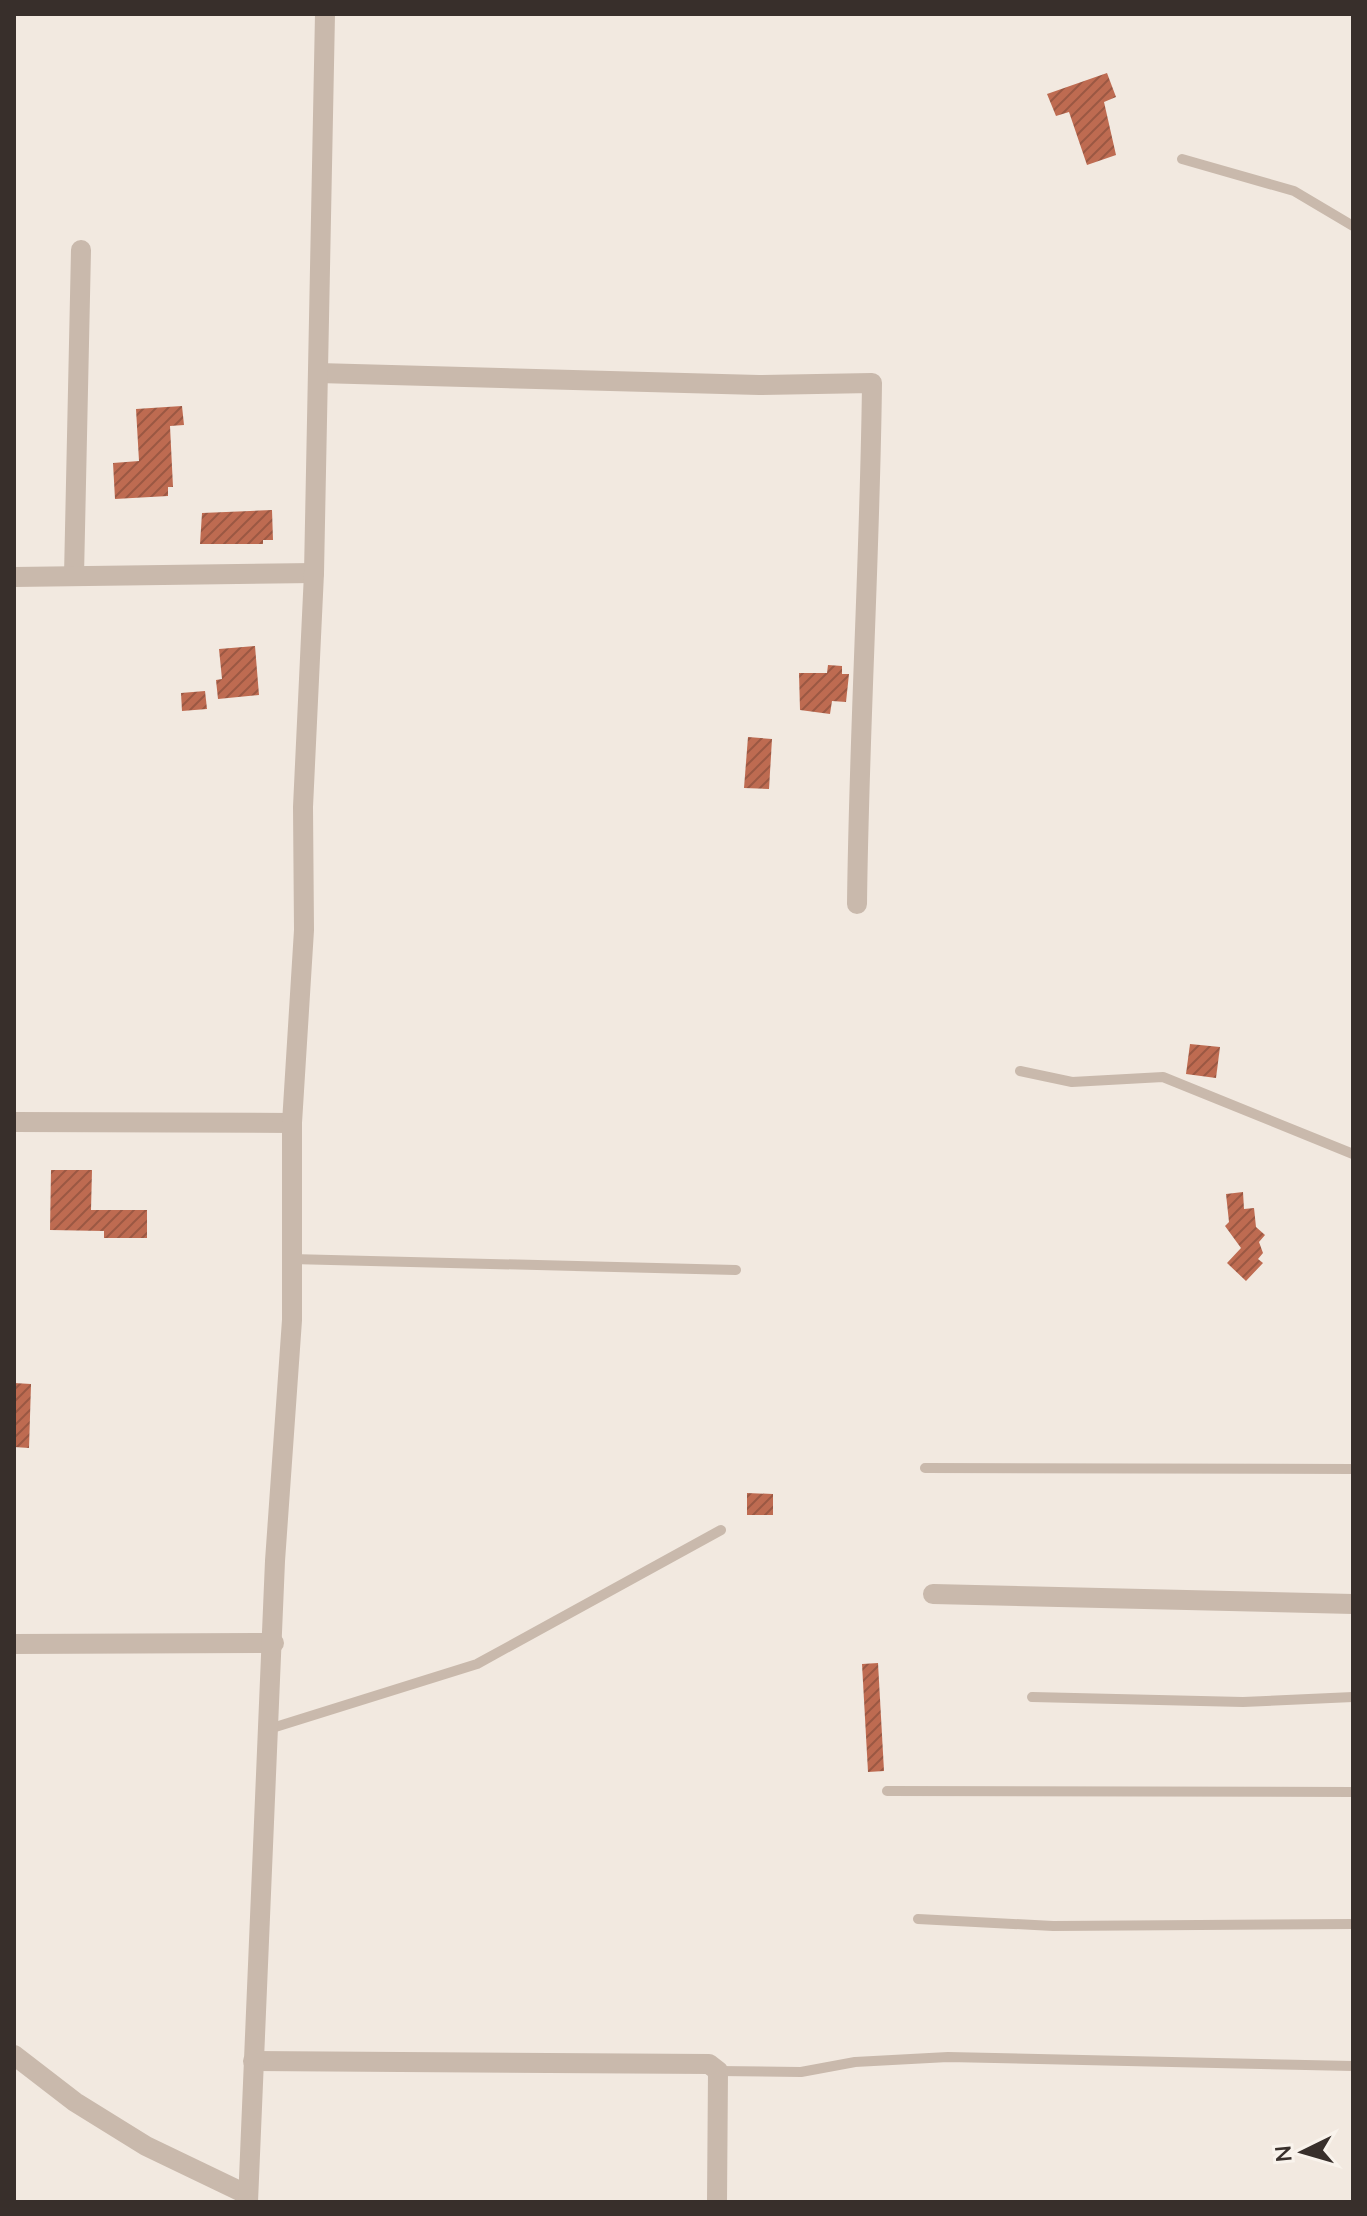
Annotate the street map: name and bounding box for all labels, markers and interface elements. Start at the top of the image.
north arrow [1263,2112,1343,2192]
text: N [1268,2144,1300,2163]

